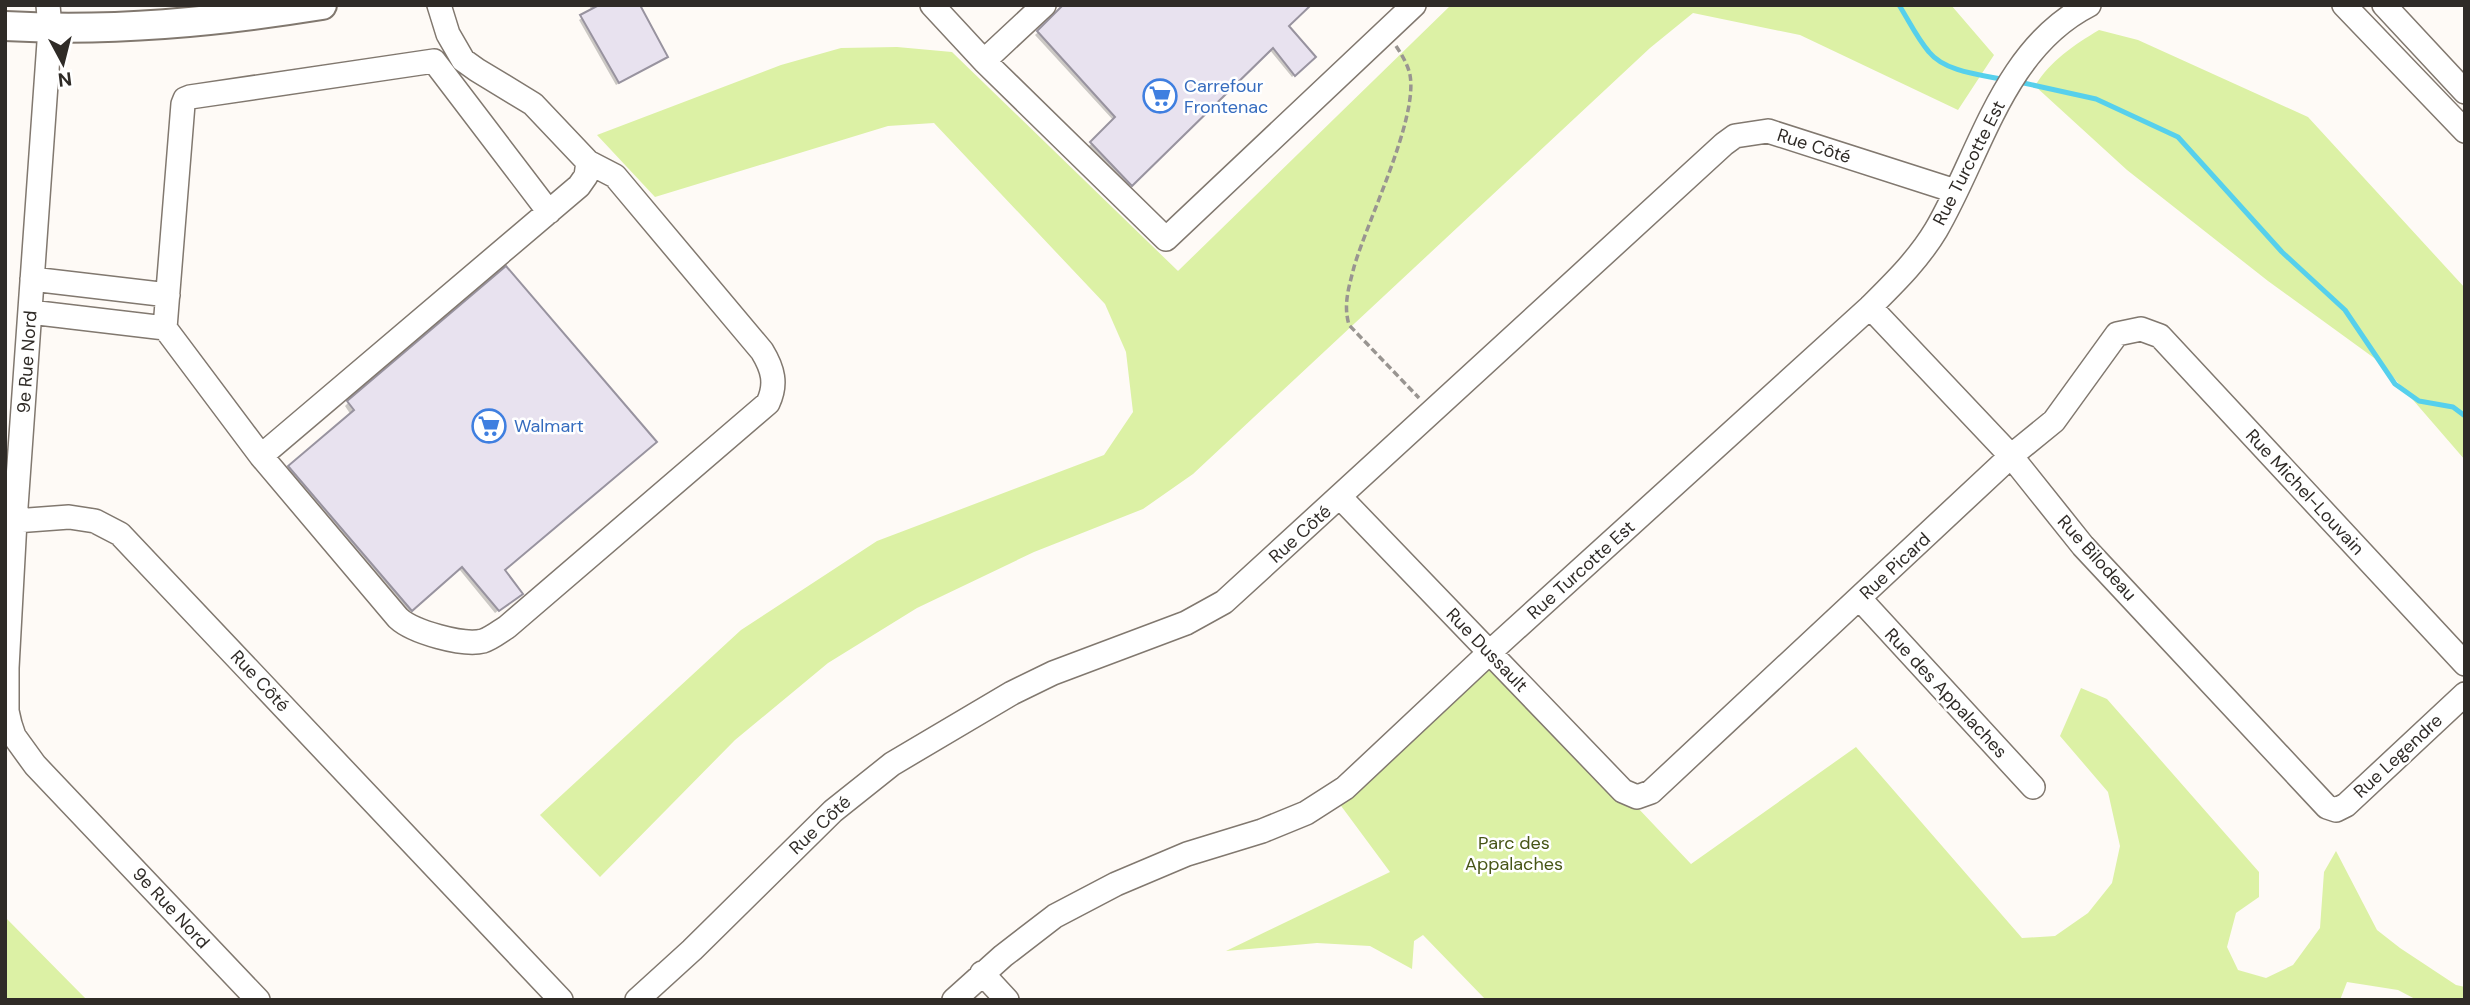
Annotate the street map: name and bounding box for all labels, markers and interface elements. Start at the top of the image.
north arrow [28,28,98,98]
text: N [57,66,73,93]
place label: Carrefour Frontenac [1184,74,1268,119]
supermarket icon: Carrefour Frontenac [1141,77,1179,115]
street label: Rue Turcotte Est [1927,96,2011,230]
street label: Rue Côté [1774,123,1854,169]
street label: 9e Rue Nord [11,310,43,414]
supermarket icon: Walmart [470,407,508,445]
place label: Walmart [514,414,584,438]
street label: Rue Michel-Louvain [2240,424,2370,560]
street label: Rue Côté [1264,500,1336,568]
street label: Rue Bilodeau [2052,510,2142,606]
street label: Rue Turcotte Est [1522,515,1640,625]
street label: Rue Picard [1854,527,1936,605]
street label: Rue Dussault [1441,603,1533,697]
street label: Rue des Appalaches [1879,623,2013,763]
street label: Rue Côté [225,645,295,717]
street label: Rue Legendre [2348,709,2448,803]
street label: Rue Côté [784,790,856,860]
park label: Parc des Appalaches [1465,831,1563,876]
street label: 9e Rue Nord [127,862,215,954]

